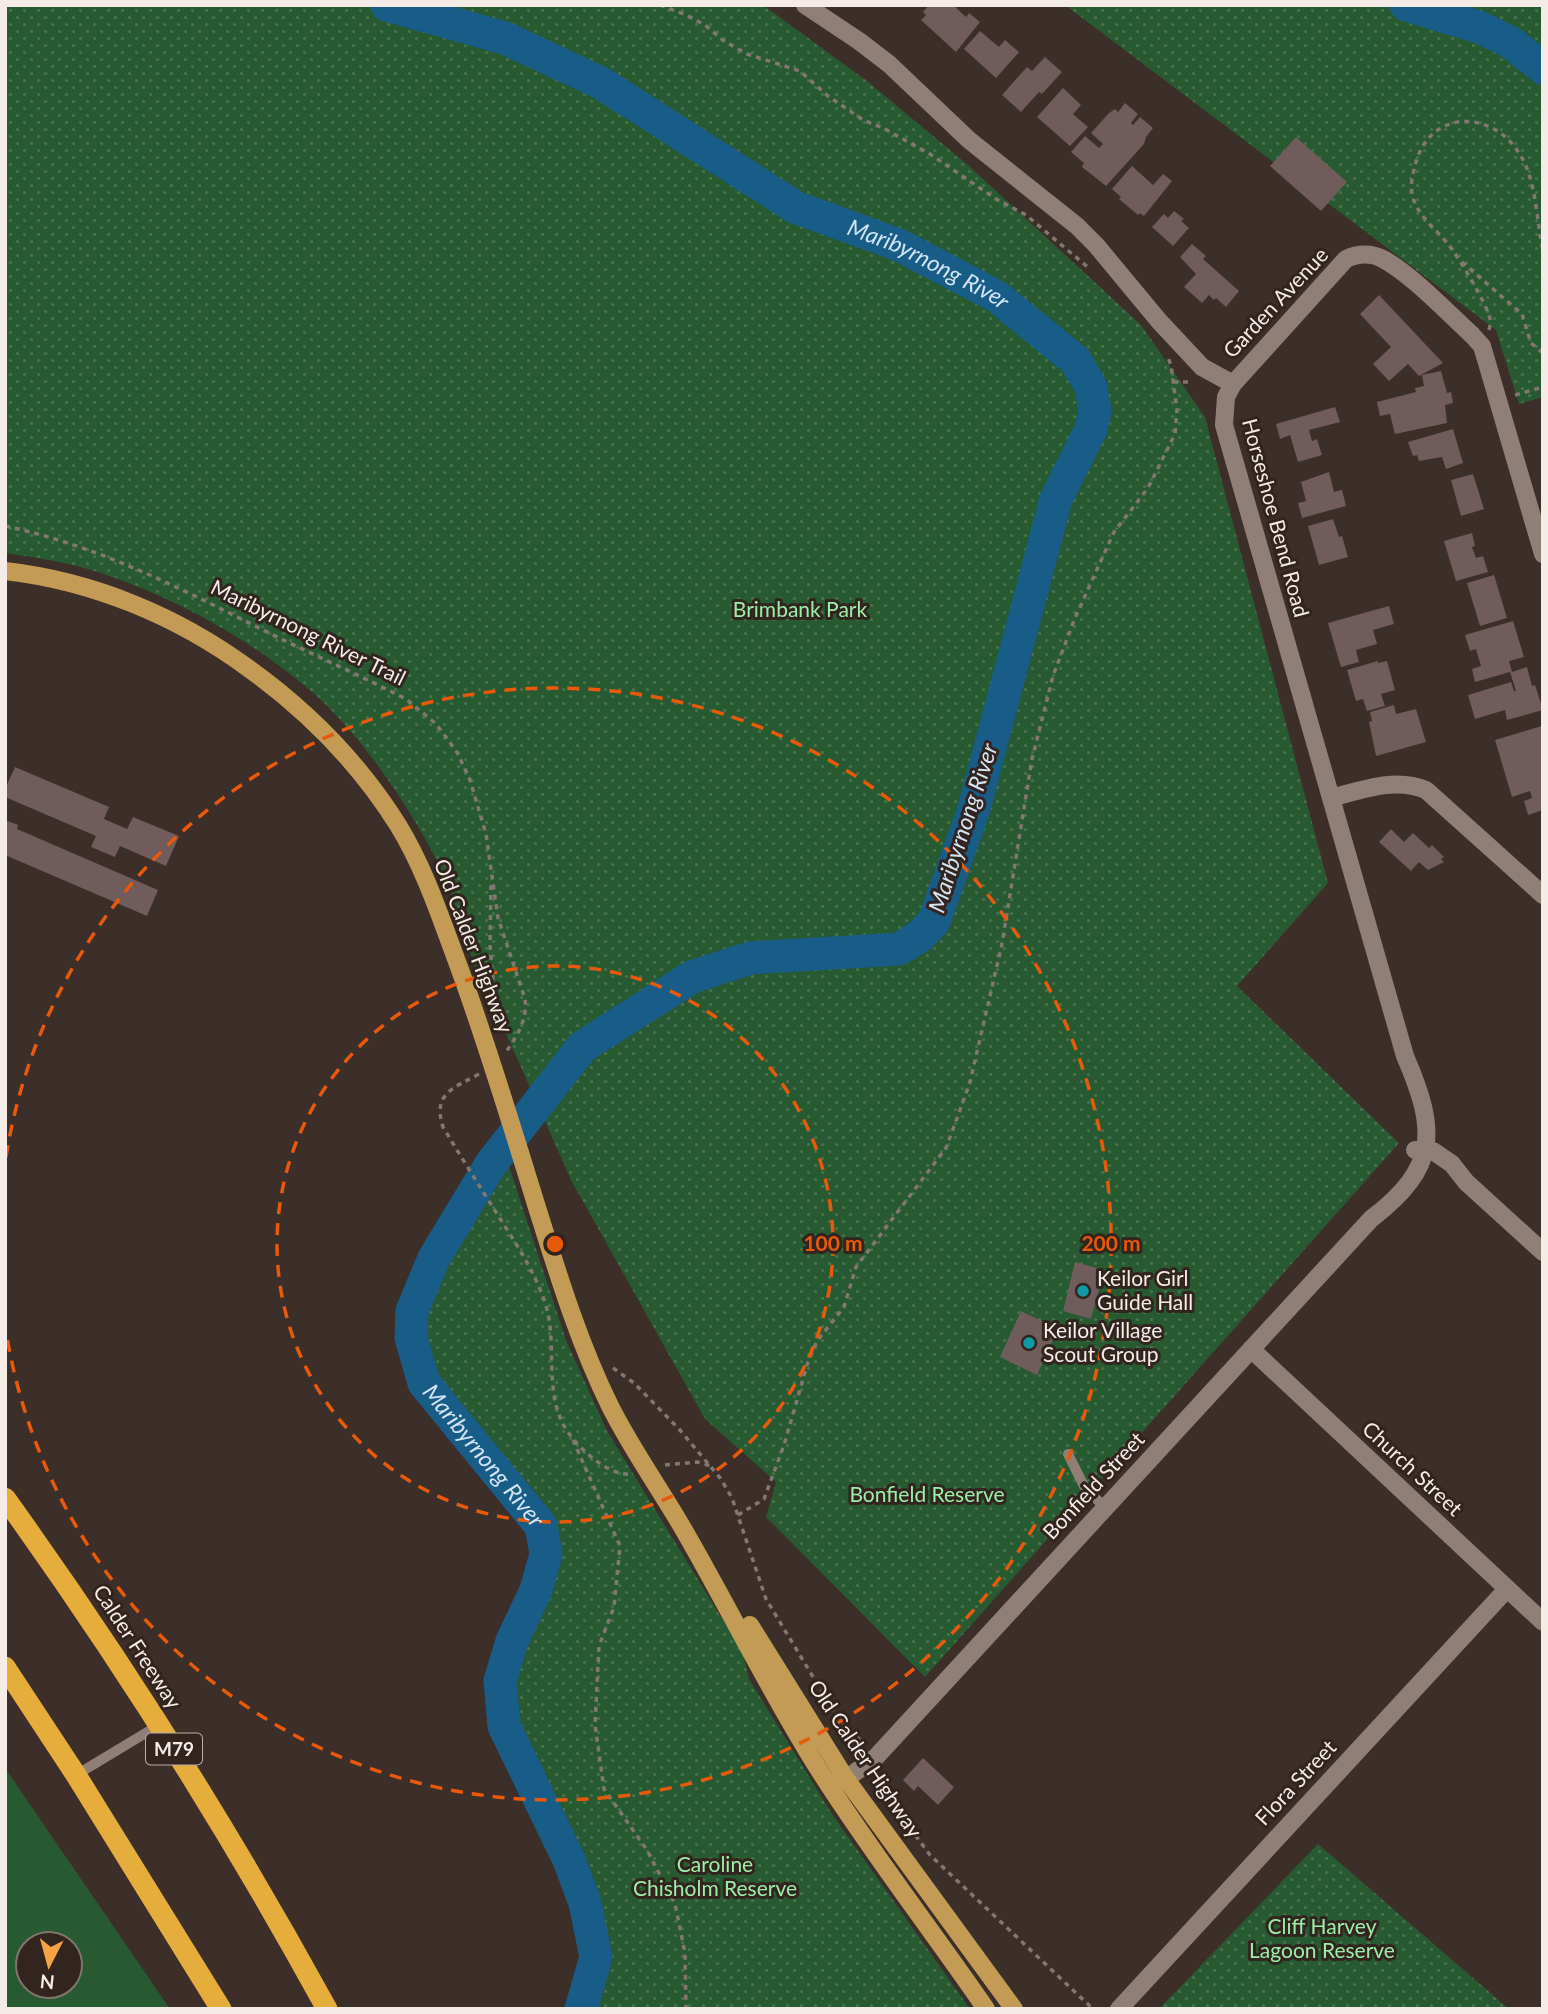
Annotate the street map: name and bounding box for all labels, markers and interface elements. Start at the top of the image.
water label: Maribyrnong River [844,212,1016,315]
street label: Garden Avenue [1217,242,1332,362]
street label: Horseshoe Bend Road [1238,416,1315,620]
street label: Maribyrnong River Trail [207,574,410,690]
park label: Brimbank Park [733,596,867,621]
water label: Maribyrnong River [922,739,1003,916]
street label: Old Calder Highway [430,855,519,1036]
text: 100 m [803,1230,863,1255]
text: 200 m [1081,1230,1141,1255]
centre of rings [543,1232,567,1256]
place label: Keilor Girl Guide Hall [1097,1265,1193,1314]
marker: Keilor Girl Guide Hall [1075,1283,1091,1299]
place label: Keilor Village Scout Group [1043,1317,1162,1366]
marker: Keilor Village Scout Group [1021,1335,1037,1351]
water label: Maribyrnong River [418,1378,552,1533]
street label: Church Street [1358,1415,1468,1521]
street label: Bonfield Street [1037,1426,1149,1544]
park label: Bonfield Reserve [849,1481,1005,1506]
street label: Calder Freeway [89,1580,188,1713]
street label: Old Calder Highway [804,1675,928,1842]
road number: M79 [146,1734,202,1764]
street label: Flora Street [1249,1734,1341,1830]
park label: Caroline Chisholm Reserve [633,1851,797,1900]
park label: Cliff Harvey Lagoon Reserve [1249,1913,1395,1962]
north arrow [14,1930,84,2000]
text: N [39,1970,56,1995]

